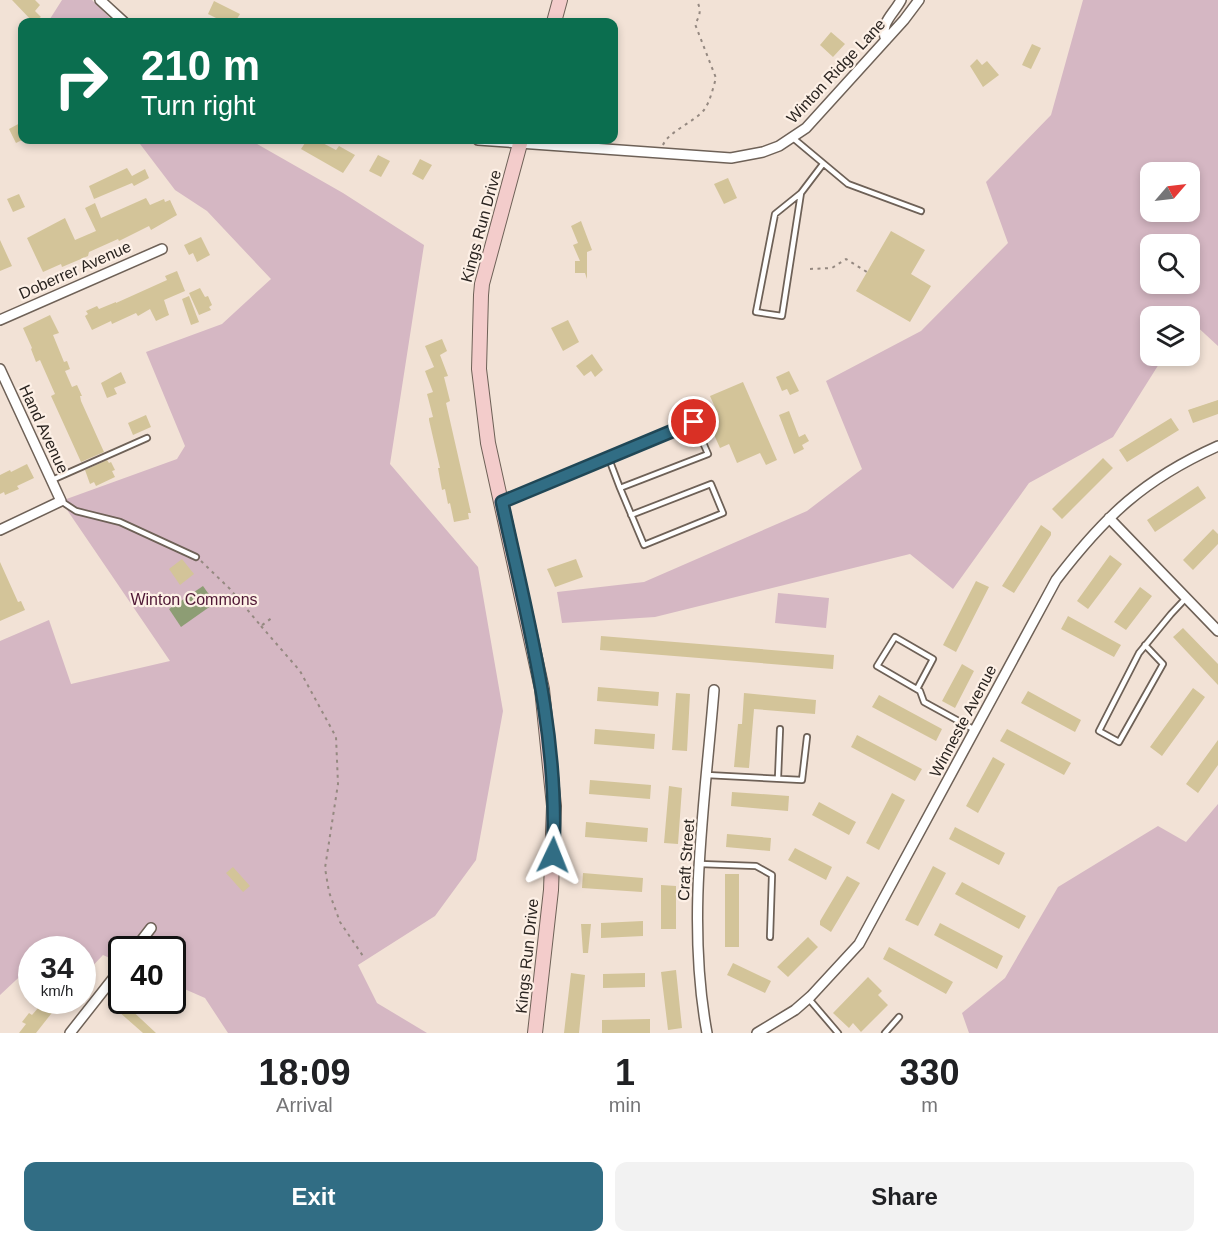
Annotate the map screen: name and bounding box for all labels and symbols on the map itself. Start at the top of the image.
street label: Winton Ridge Lane [783,15,889,127]
north arrow [1140,162,1200,222]
street label: Kings Run Drive [458,168,504,284]
street label: Doberrer Avenue [16,238,134,302]
street label: Hand Avenue [16,382,72,476]
pin [668,396,719,447]
park label: Winton Commons [130,591,258,608]
street label: Winneste Avenue [926,662,1000,780]
street label: Craft Street [675,818,697,901]
position arrow [521,823,585,887]
street label: Kings Run Drive [513,898,542,1014]
speed limit sign: 40 [108,936,186,1014]

